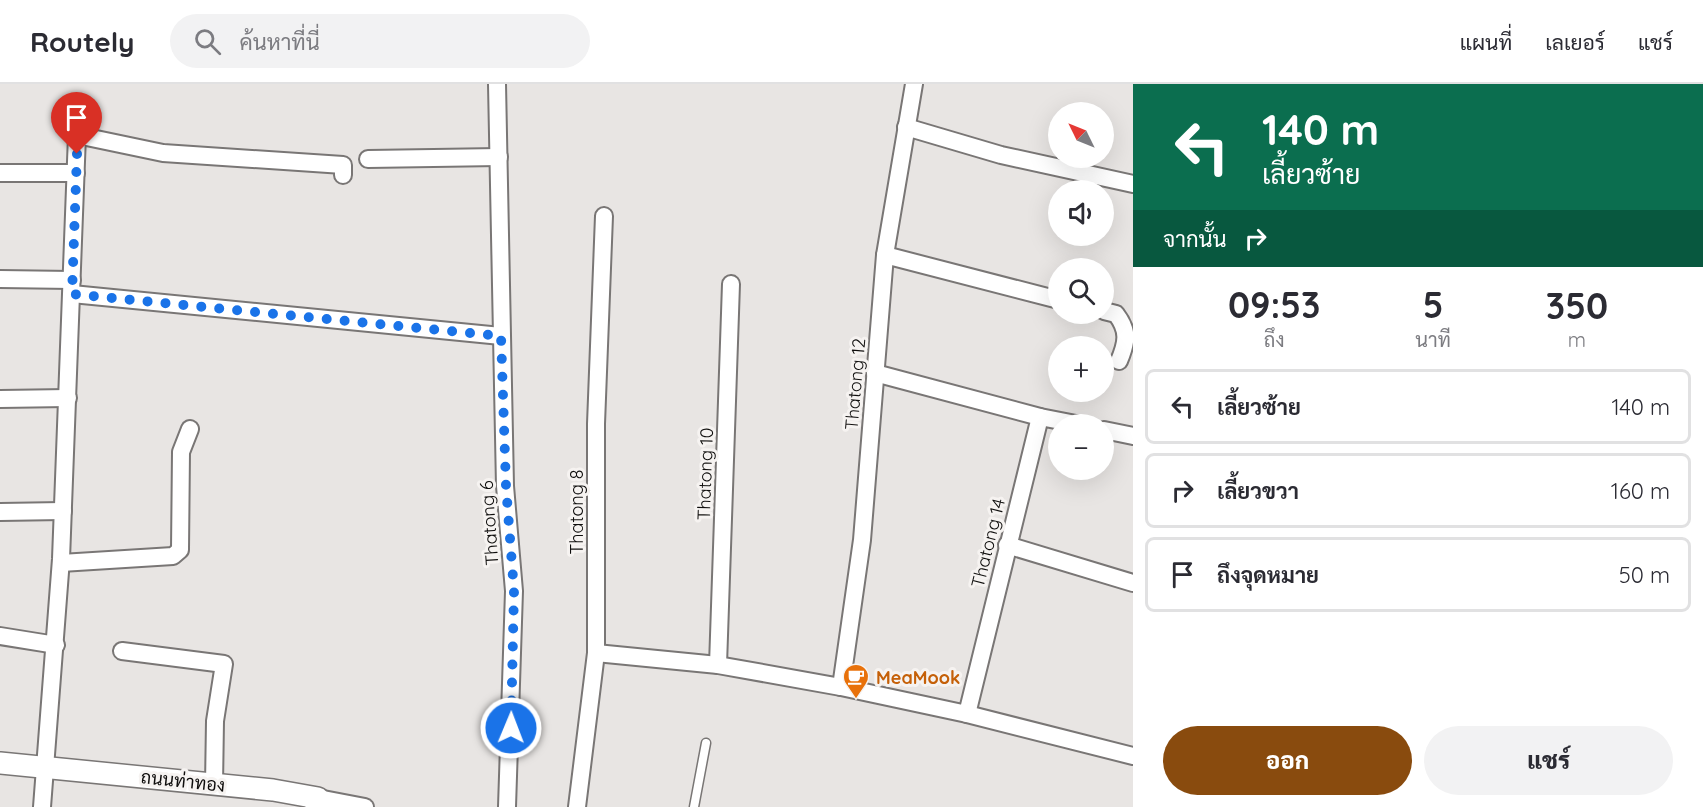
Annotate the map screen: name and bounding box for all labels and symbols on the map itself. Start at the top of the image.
pin [51,92,102,154]
north arrow [1048,102,1114,168]
street label: Thatong 12 [840,337,870,431]
street label: Thatong 10 [692,427,718,521]
street label: Thatong 8 [565,469,588,555]
street label: Thatong 6 [475,479,503,566]
street label: Thatong 14 [966,496,1010,590]
cafe icon: MeaMook [841,662,871,700]
place label: MeaMook [876,666,960,689]
position arrow [479,696,543,760]
street label: ถนนท่าทอง [140,765,226,797]

